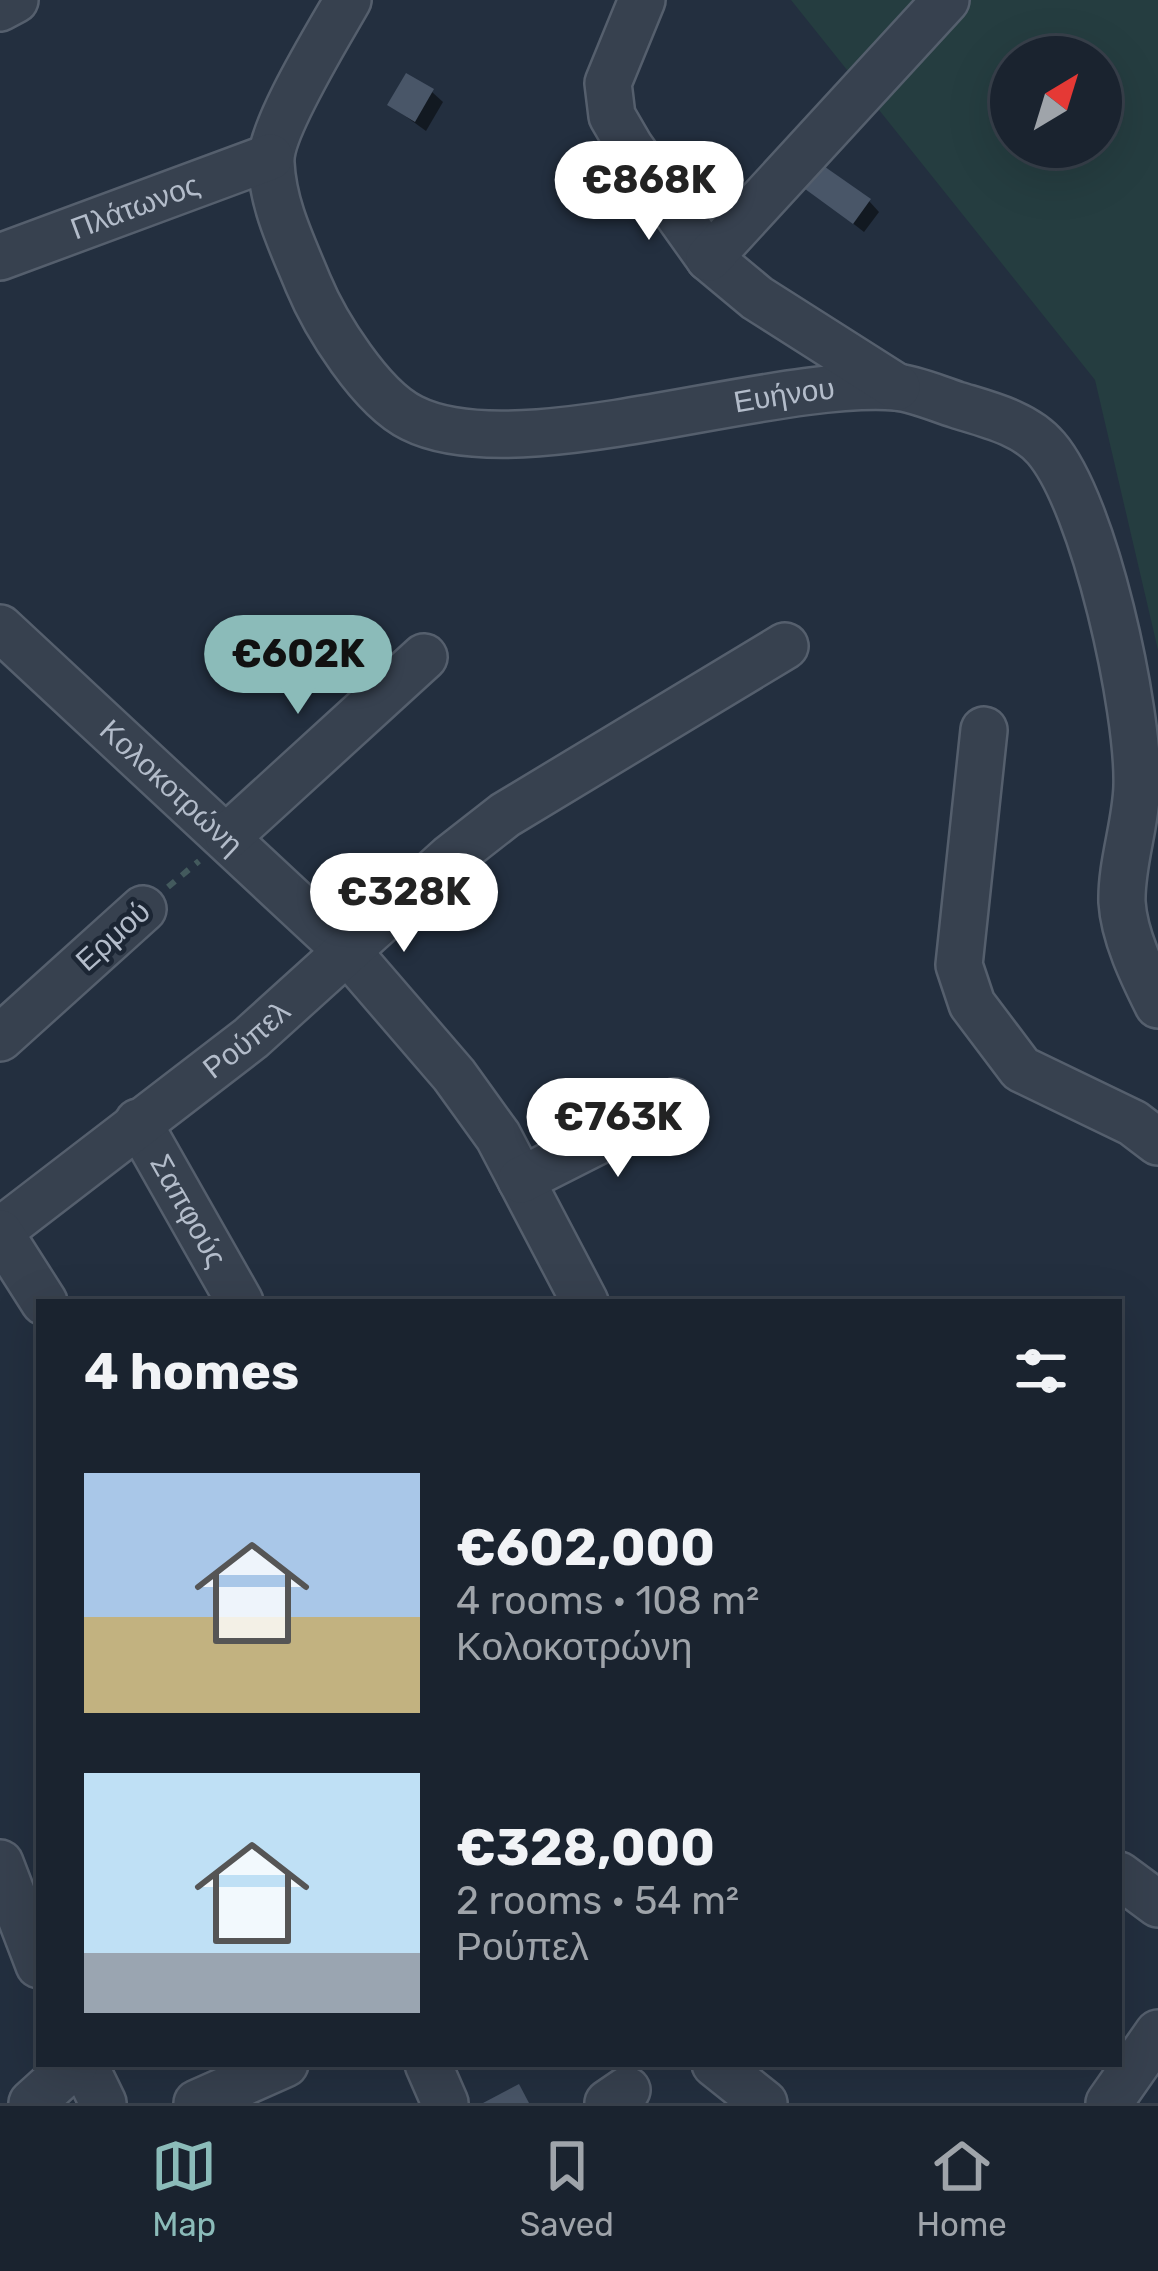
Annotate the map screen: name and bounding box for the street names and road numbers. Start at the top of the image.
street label: Πλάτωνος [66,167,204,247]
street label: Ευήνου [731,370,836,421]
street label: Κολοκοτρώνη [92,712,250,863]
street label: Ερμού [68,893,158,979]
street label: Ρούπελ [196,993,298,1086]
street label: Σαπφούς [142,1148,234,1273]

